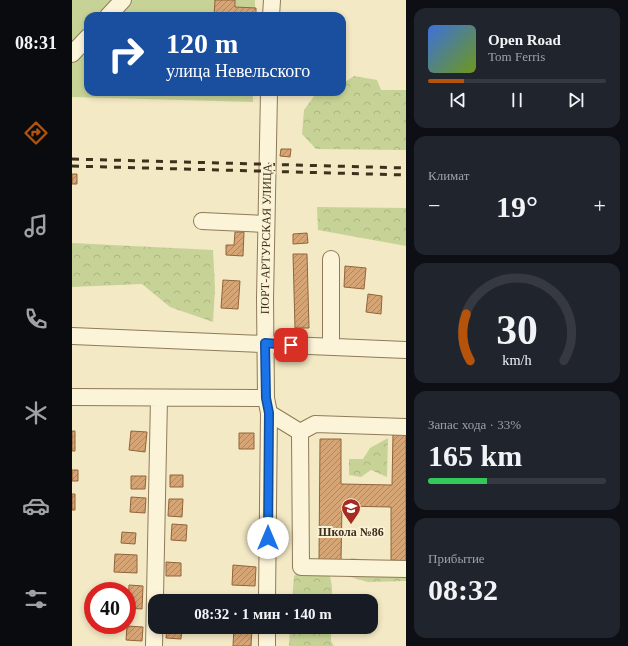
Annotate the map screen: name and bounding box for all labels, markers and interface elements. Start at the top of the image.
icon: right [100,28,152,80]
text: 120 m [166,28,238,59]
text: Open Road [488,32,561,48]
text: 08:31 [15,33,57,53]
text: Tom Ferris [488,49,545,64]
text: улица Невельского [166,61,310,81]
icon: previous [447,89,469,111]
icon: pause [506,89,528,111]
icon: next [565,89,587,111]
icon: directions [22,119,50,147]
street label: ПОРТ-АРТУРСКАЯ УЛИЦА [258,163,274,314]
text: Климат [428,168,469,183]
text: 19° [496,190,538,223]
text: − [428,193,440,218]
text: + [594,193,606,218]
icon: music [22,212,50,240]
icon: phone [22,305,50,333]
text: 30 [496,307,538,353]
pin [274,328,308,362]
icon: arrive [280,334,302,356]
text: km/h [502,352,532,368]
icon: climate [22,399,50,427]
text: Запас хода · 33% [428,417,521,432]
text: 165 km [428,439,522,472]
icon: car [22,492,50,520]
school or university icon: Школа №86 [340,497,362,525]
position arrow [247,517,289,559]
place label: Школа №86 [318,525,384,539]
text: Прибытие [428,551,485,566]
text: 08:32 [428,573,498,606]
speed limit sign: 40 [84,582,136,634]
icon: filters [22,585,50,613]
text: 08:32 · 1 мин · 140 m [194,606,332,622]

